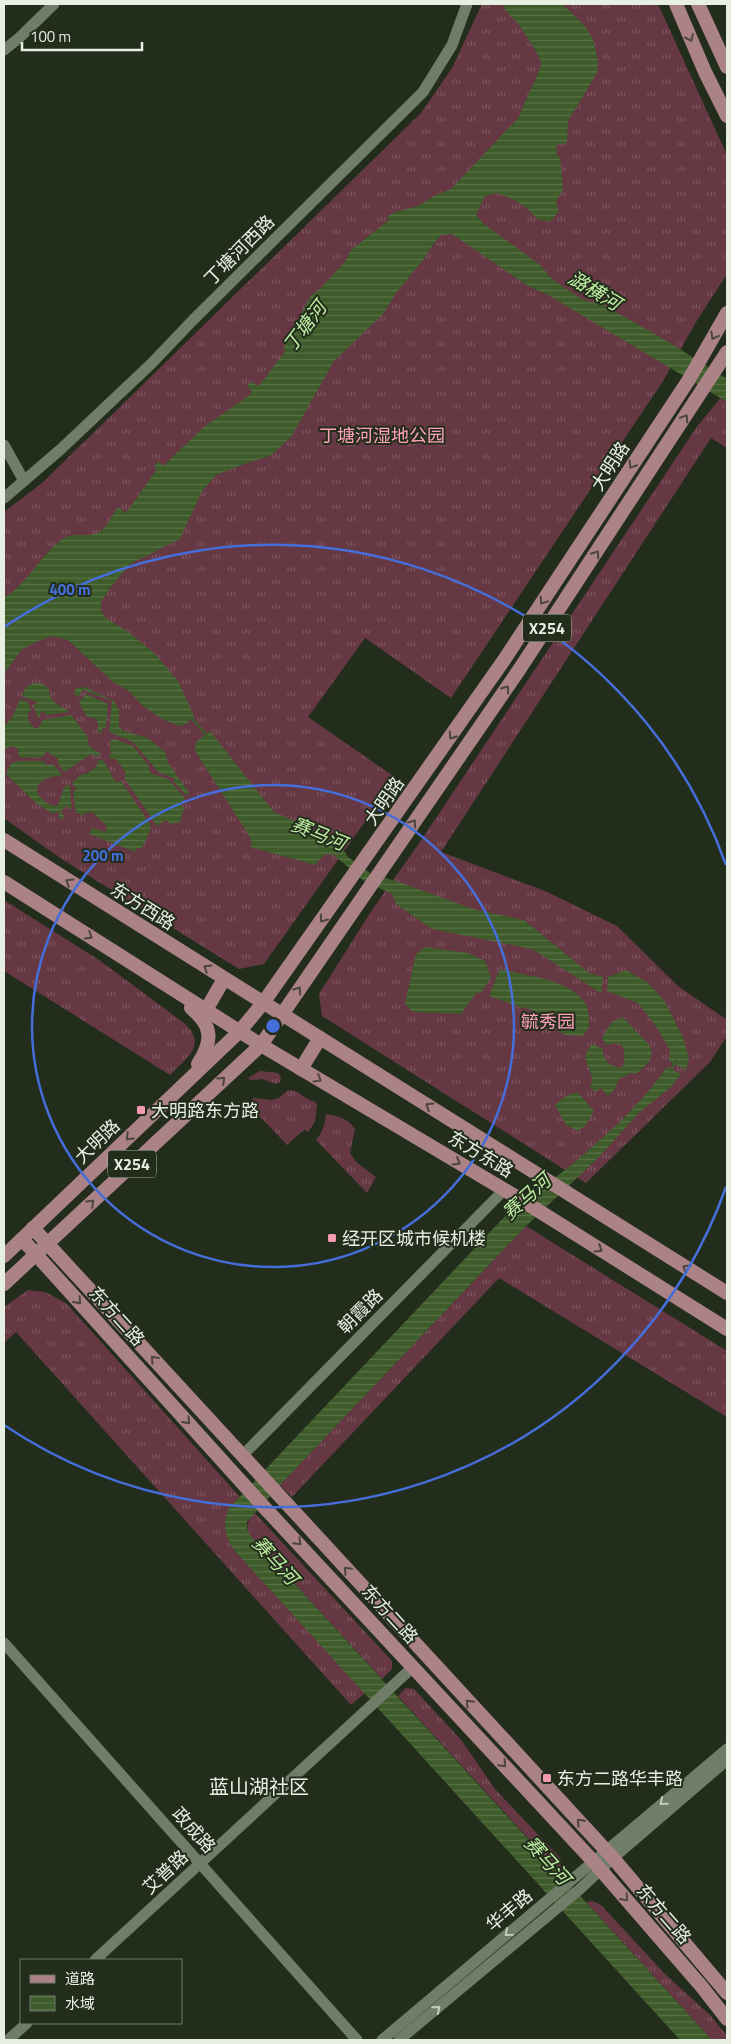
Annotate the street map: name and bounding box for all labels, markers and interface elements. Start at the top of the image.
scale bar [22,20,142,52]
text: 100 m [30,25,71,48]
one-way arrow [684,33,695,42]
street label: 丁塘河西路 [198,209,280,291]
water label: 潞横河 [563,263,630,319]
water label: 丁塘河 [275,291,335,357]
one-way arrow [710,331,720,340]
one-way arrow [679,414,688,424]
park label: 丁塘河湿地公园 [319,422,445,449]
street label: 大明路 [584,436,636,496]
one-way arrow [629,460,639,469]
one-way arrow [589,550,599,559]
text: 400 m [49,578,91,601]
one-way arrow [540,595,549,605]
road number: X254 [523,614,571,641]
one-way arrow [500,686,509,695]
one-way arrow [449,730,458,739]
street label: 大明路 [357,771,411,831]
water label: 赛马河 [287,809,355,859]
one-way arrow [407,819,416,829]
text: 200 m [82,844,124,867]
street label: 东方西路 [105,875,181,937]
one-way arrow [66,879,75,888]
one-way arrow [320,913,329,923]
one-way arrow [84,930,93,940]
one-way arrow [203,965,212,975]
one-way arrow [292,986,301,996]
park label: 毓秀园 [521,1008,575,1035]
centre of rings [264,1017,282,1035]
one-way arrow [312,1072,321,1082]
one-way arrow [217,1077,226,1086]
place label: 大明路东方路 [151,1097,259,1124]
one-way arrow [425,1103,434,1113]
marker: 大明路东方路 [135,1104,147,1116]
street label: 大明路 [68,1113,126,1169]
street label: 东方东路 [443,1124,519,1184]
one-way arrow [125,1131,134,1140]
road number: X254 [108,1150,156,1178]
one-way arrow [452,1155,461,1165]
water label: 赛马河 [495,1163,560,1226]
one-way arrow [85,1200,94,1209]
place label: 经开区城市候机楼 [342,1225,486,1252]
marker: 经开区城市候机楼 [326,1232,338,1244]
one-way arrow [594,1242,603,1252]
one-way arrow [682,1264,691,1274]
street label: 东方二路 [83,1280,151,1352]
street label: 朝霞路 [331,1282,389,1340]
one-way arrow [72,1295,81,1304]
one-way arrow [151,1356,160,1365]
one-way arrow [181,1416,190,1425]
water label: 赛马河 [246,1529,309,1594]
one-way arrow [292,1537,301,1546]
one-way arrow [344,1567,353,1576]
street label: 东方二路 [356,1578,424,1650]
one-way arrow [466,1699,475,1708]
one-way arrow [497,1759,506,1768]
place label: 东方二路华丰路 [557,1765,683,1792]
district label: 蓝山湖社区 [209,1771,309,1802]
marker: 东方二路华丰路 [541,1772,553,1784]
one-way arrow [660,1797,669,1805]
street label: 政成路 [166,1801,222,1859]
one-way arrow [577,1819,586,1828]
water label: 赛马河 [518,1829,581,1894]
street label: 艾普路 [136,1844,194,1900]
street label: 东方二路 [630,1878,698,1950]
street label: 华丰路 [480,1882,538,1938]
one-way arrow [619,1892,628,1901]
one-way arrow [505,1928,514,1936]
legend [20,1959,182,2024]
text: 道路 [65,1967,95,1990]
text: 水域 [65,1992,95,2015]
one-way arrow [431,2006,440,2015]

